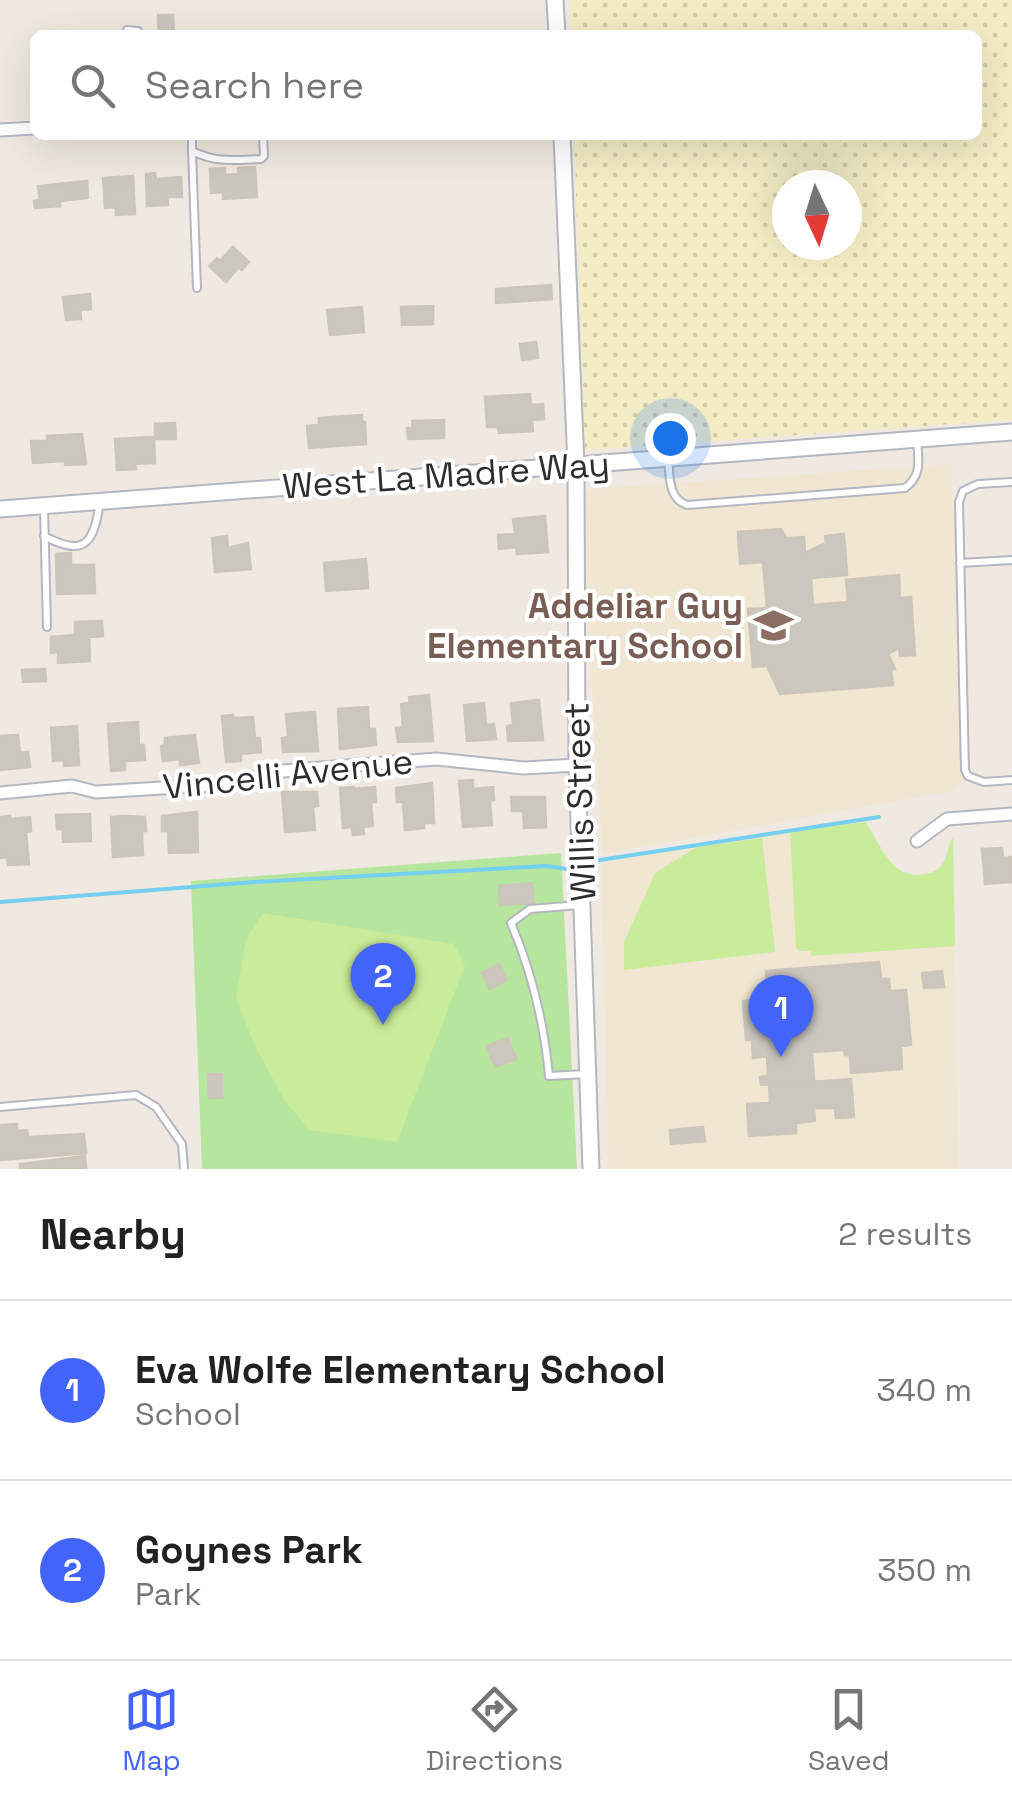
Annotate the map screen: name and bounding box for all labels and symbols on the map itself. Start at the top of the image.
north arrow [772,170,862,260]
your location [645,413,696,464]
street label: West La Madre Way [281,442,611,508]
place label: Addeliar Guy Elementary School [427,584,743,668]
school or university icon: Addeliar Guy Elementary School [752,605,794,647]
street label: Willis Street [555,702,605,902]
street label: Vincelli Avenue [161,739,415,809]
pin: 2 [350,942,416,1025]
pin: 1 [748,974,814,1057]

